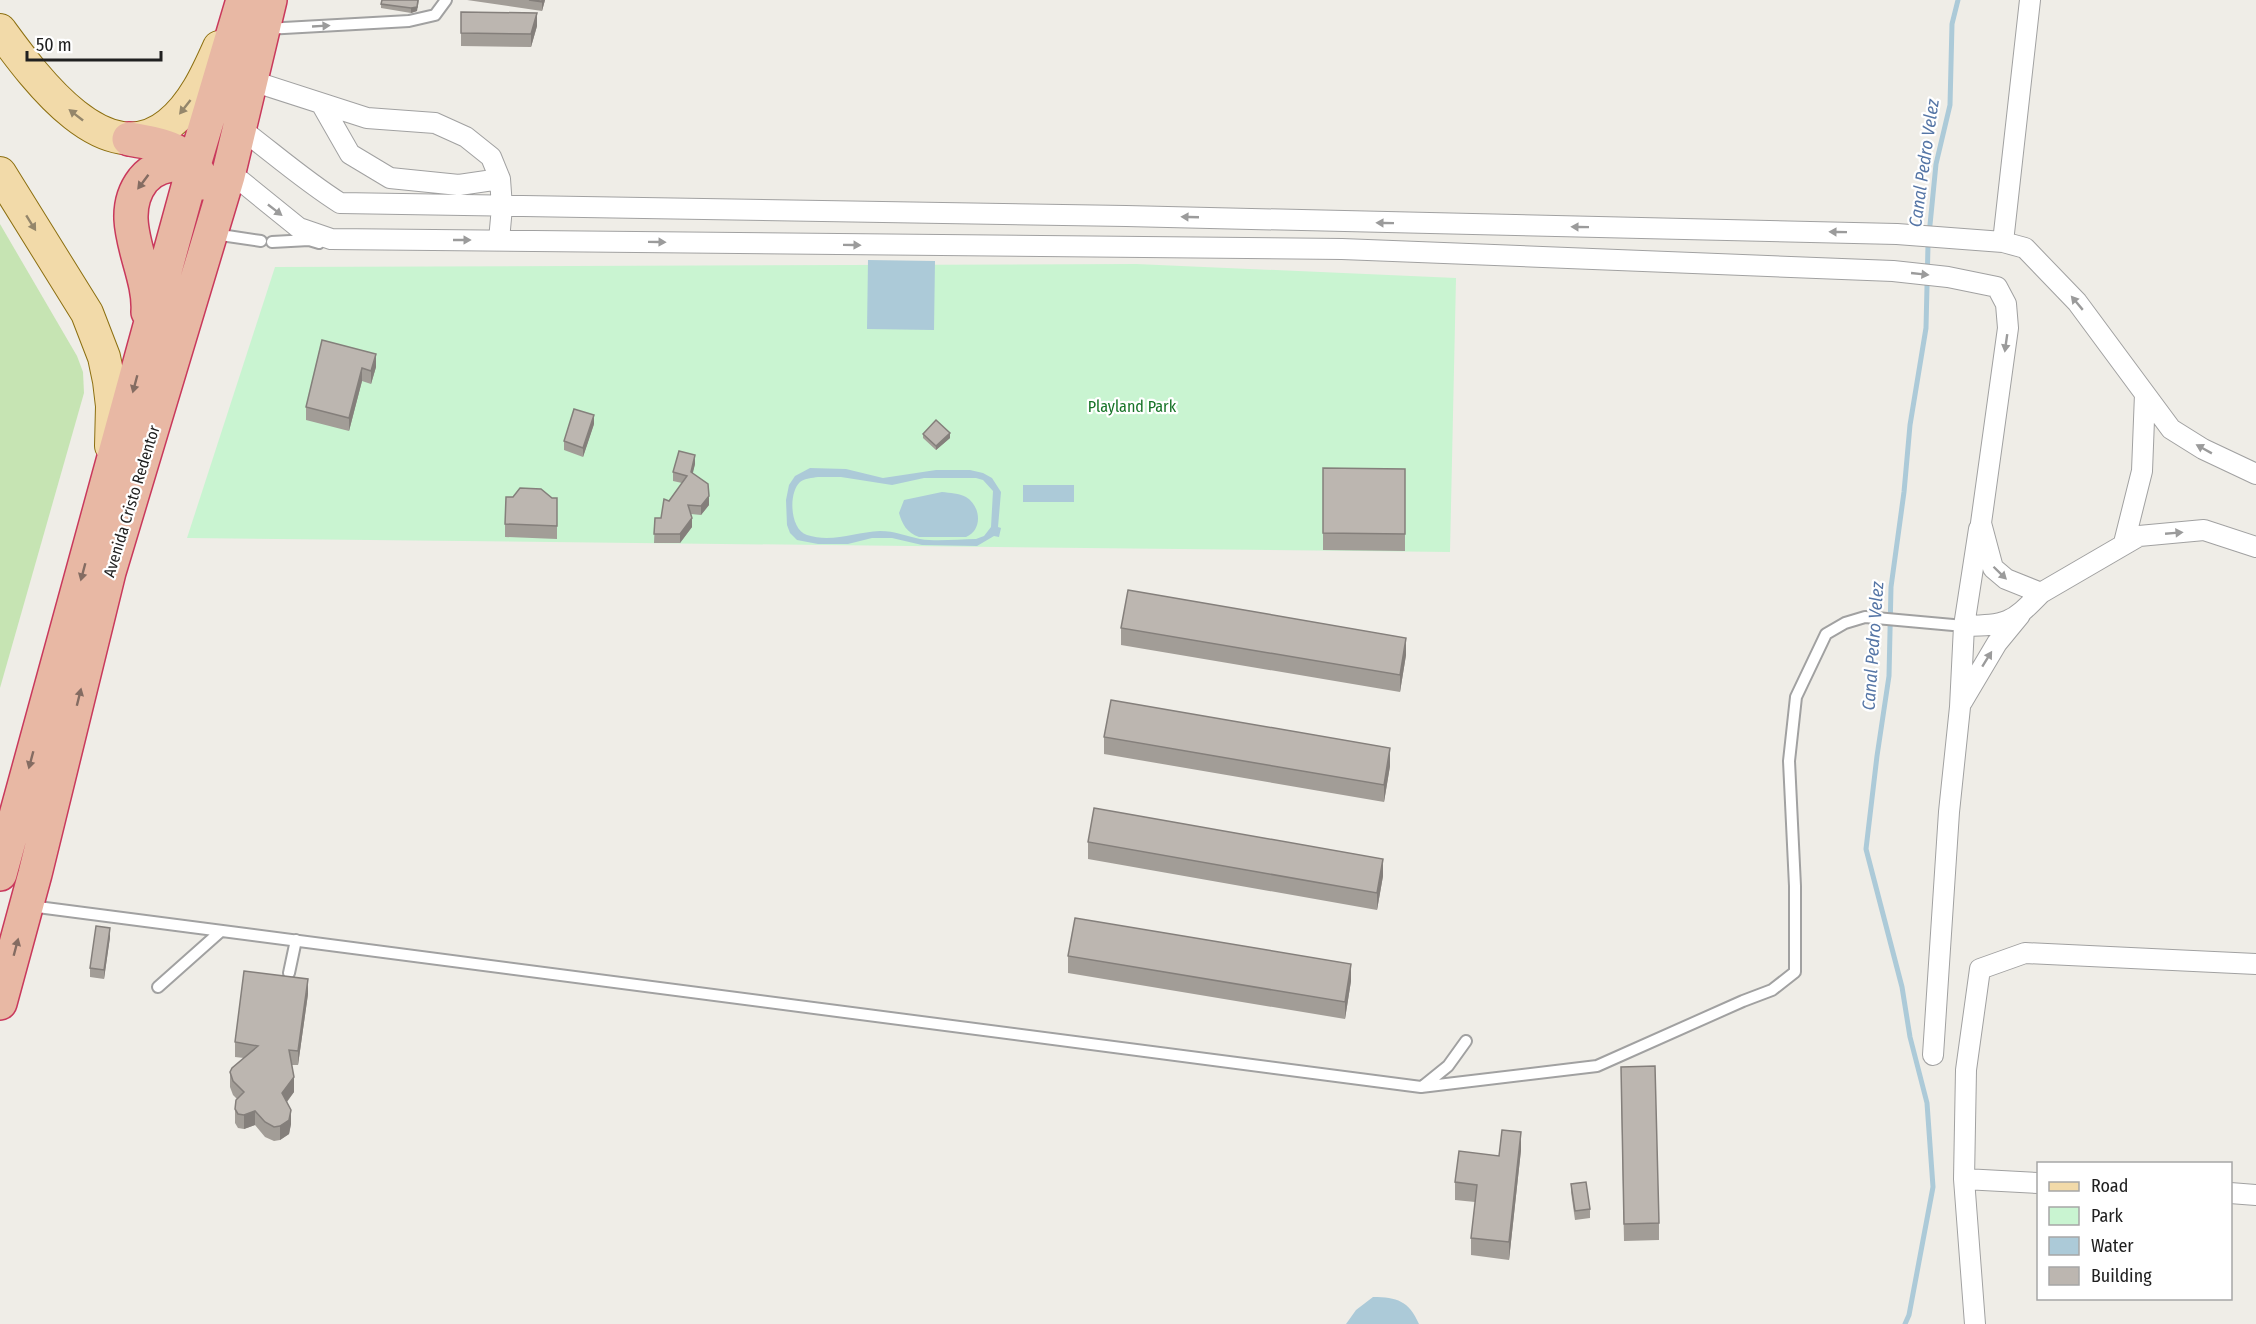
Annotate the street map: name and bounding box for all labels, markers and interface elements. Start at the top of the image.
one-way arrow [312,21,331,30]
scale bar [27,24,160,62]
text: 50 m [36,34,72,56]
water label: Canal Pedro Velez [1904,97,1944,228]
one-way arrow [178,99,191,115]
one-way arrow [69,110,84,122]
one-way arrow [137,175,149,190]
one-way arrow [267,203,283,216]
one-way arrow [1181,213,1200,222]
one-way arrow [25,214,36,231]
one-way arrow [1376,218,1395,227]
one-way arrow [1571,222,1590,231]
one-way arrow [1829,228,1848,237]
one-way arrow [453,235,472,245]
one-way arrow [648,237,667,247]
one-way arrow [843,240,862,249]
one-way arrow [1911,270,1930,279]
one-way arrow [2071,295,2084,311]
one-way arrow [2001,333,2010,352]
one-way arrow [130,375,139,393]
park label: Playland Park [1088,397,1177,416]
street label: Avenida Cristo Redentor [99,423,164,579]
one-way arrow [2195,444,2212,454]
one-way arrow [2164,528,2183,538]
one-way arrow [78,562,88,581]
one-way arrow [1993,566,2008,580]
water label: Canal Pedro Velez [1858,580,1889,711]
one-way arrow [1982,651,1993,667]
one-way arrow [74,688,84,706]
one-way arrow [26,750,36,769]
one-way arrow [11,938,21,956]
legend [2037,1162,2232,1300]
text: Road [2091,1175,2128,1197]
text: Park [2091,1205,2124,1227]
text: Water [2091,1235,2134,1257]
text: Building [2091,1265,2152,1287]

